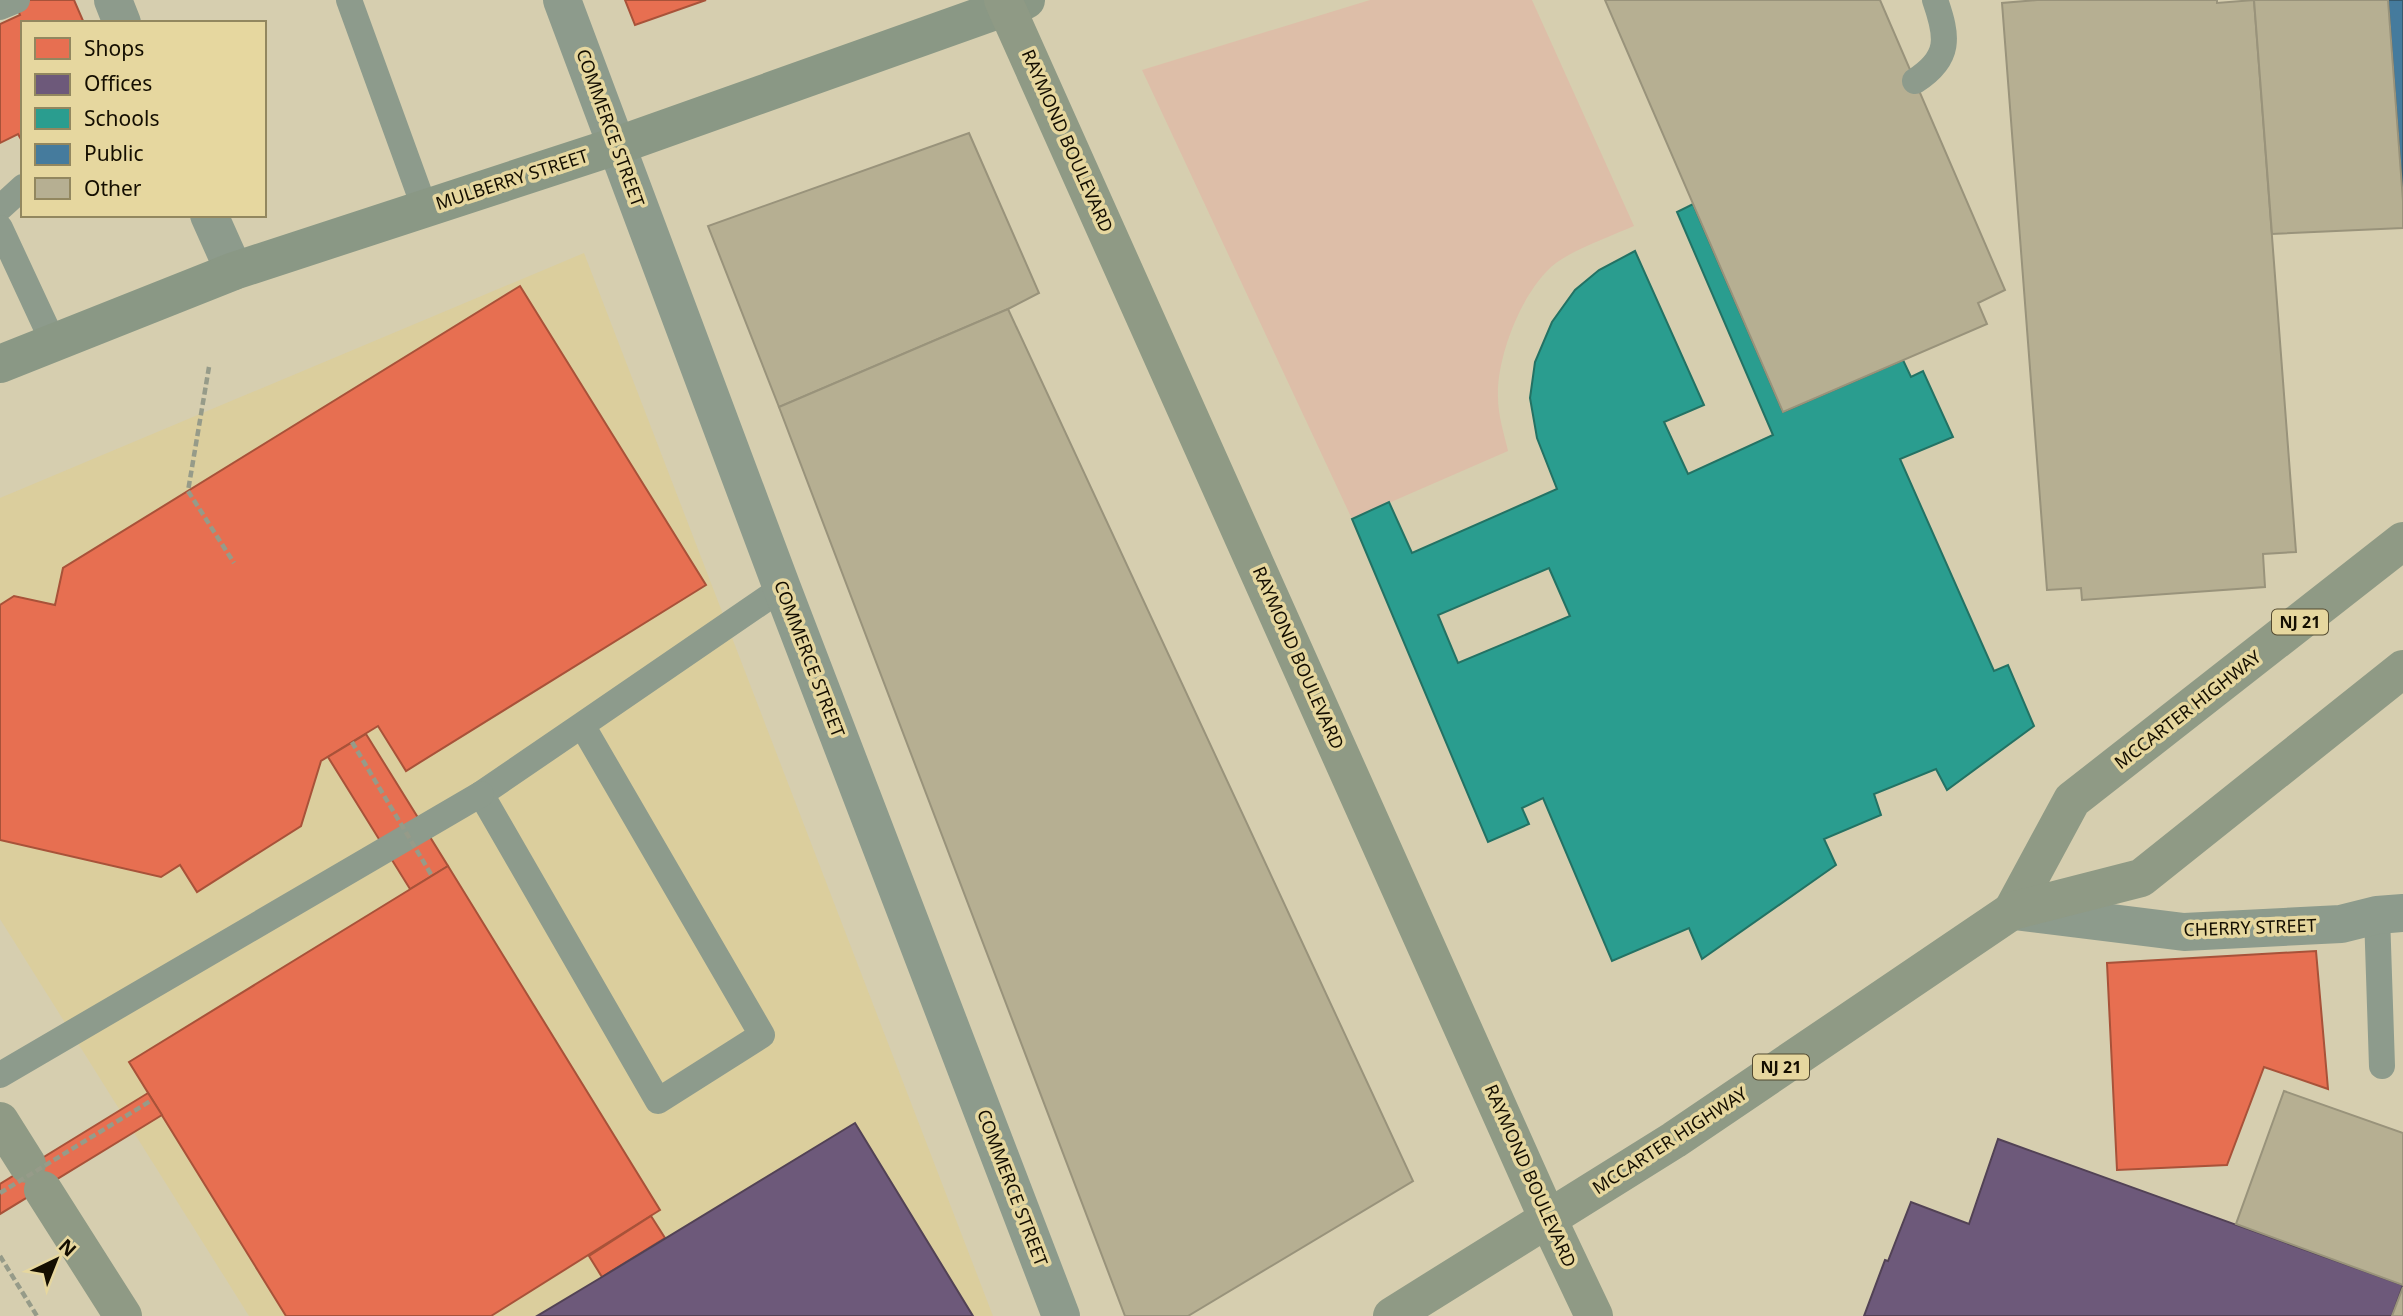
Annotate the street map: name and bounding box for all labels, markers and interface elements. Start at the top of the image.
legend [21,21,266,217]
text: Shops [84,34,144,62]
street label: RAYMOND BOULEVARD [1017,45,1119,236]
street label: COMMERCE STREET [571,46,651,210]
text: Offices [84,69,152,97]
text: Schools [84,104,159,132]
text: Public [84,139,144,167]
street label: MULBERRY STREET [432,143,591,215]
text: Other [84,174,142,202]
street label: RAYMOND BOULEVARD [1248,562,1350,753]
street label: COMMERCE STREET [769,577,851,740]
road number: NJ 21 [2272,610,2328,635]
street label: MCCARTER HIGHWAY [2109,644,2266,774]
street label: CHERRY STREET [2183,913,2317,941]
road number: NJ 21 [1753,1054,1809,1079]
street label: RAYMOND BOULEVARD [1480,1080,1582,1271]
street label: MCCARTER HIGHWAY [1588,1081,1752,1199]
street label: COMMERCE STREET [972,1106,1054,1269]
north arrow [21,1225,91,1295]
text: N [53,1233,82,1262]

